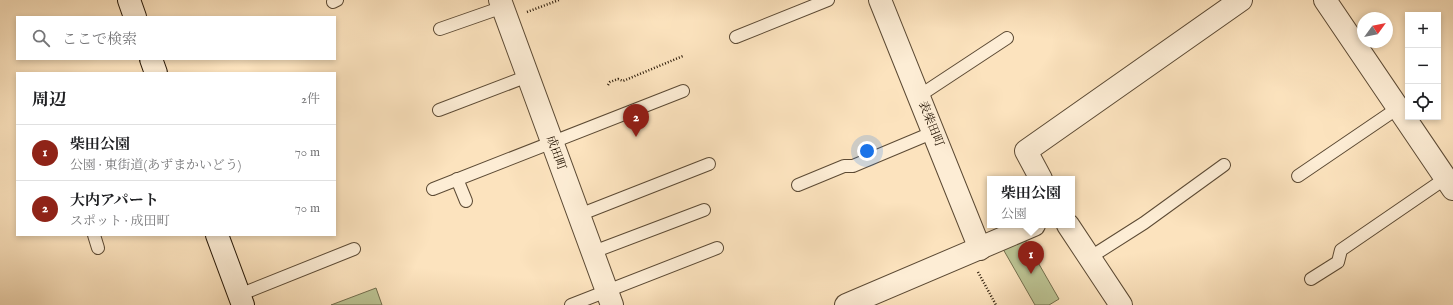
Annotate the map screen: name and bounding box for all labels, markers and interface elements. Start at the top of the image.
north arrow [1357,12,1393,48]
map controls [1405,12,1441,120]
button: + [1405,12,1441,48]
search box [16,16,336,60]
icon: search [30,27,52,49]
text: ここで検索 [62,30,137,49]
button: − [1405,48,1441,84]
button: locate [1405,84,1441,120]
text: 周辺 [32,90,66,111]
text: 2件 [301,91,320,108]
street label: 表柴田町 [915,99,947,149]
pin: 2 [623,104,649,137]
street label: 成田町 [543,134,569,172]
text: 柴田公園 [70,135,130,154]
your location [857,141,877,161]
text: 1 [43,144,47,161]
text: 70 m [295,144,320,161]
text: 公園 · 東街道(あずまかいどう) [70,157,241,174]
popup [987,176,1075,228]
text: 柴田公園 [1001,184,1061,203]
text: 大内アパート [70,191,159,210]
text: 2 [42,200,48,217]
text: 70 m [295,200,320,217]
text: 公園 [1001,206,1027,223]
text: スポット · 成田町 [70,213,170,230]
pin: 1 [1018,241,1044,274]

